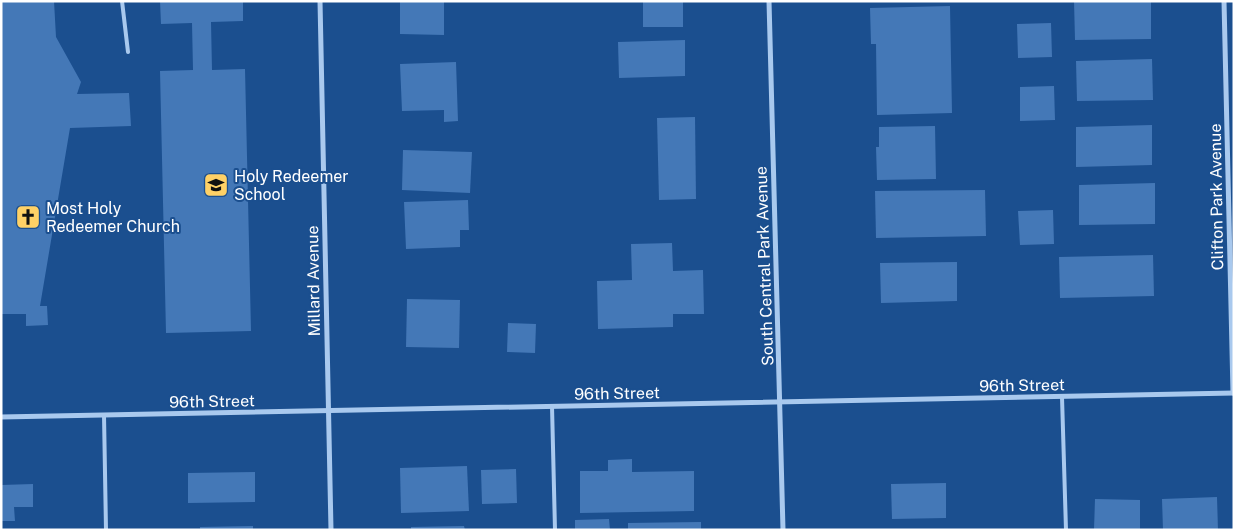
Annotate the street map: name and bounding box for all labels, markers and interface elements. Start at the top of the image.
street label: Clifton Park Avenue [1206,123,1227,271]
street label: South Central Park Avenue [752,166,777,366]
place label: Holy Redeemer School [234,167,349,204]
school or university icon: Holy Redeemer School [203,172,229,198]
place label: Most Holy Redeemer Church [46,199,180,236]
church icon: Most Holy Redeemer Church [15,204,41,230]
street label: Millard Avenue [303,225,324,337]
street label: 96th Street [979,375,1065,396]
street label: 96th Street [574,383,660,404]
street label: 96th Street [169,391,255,412]

